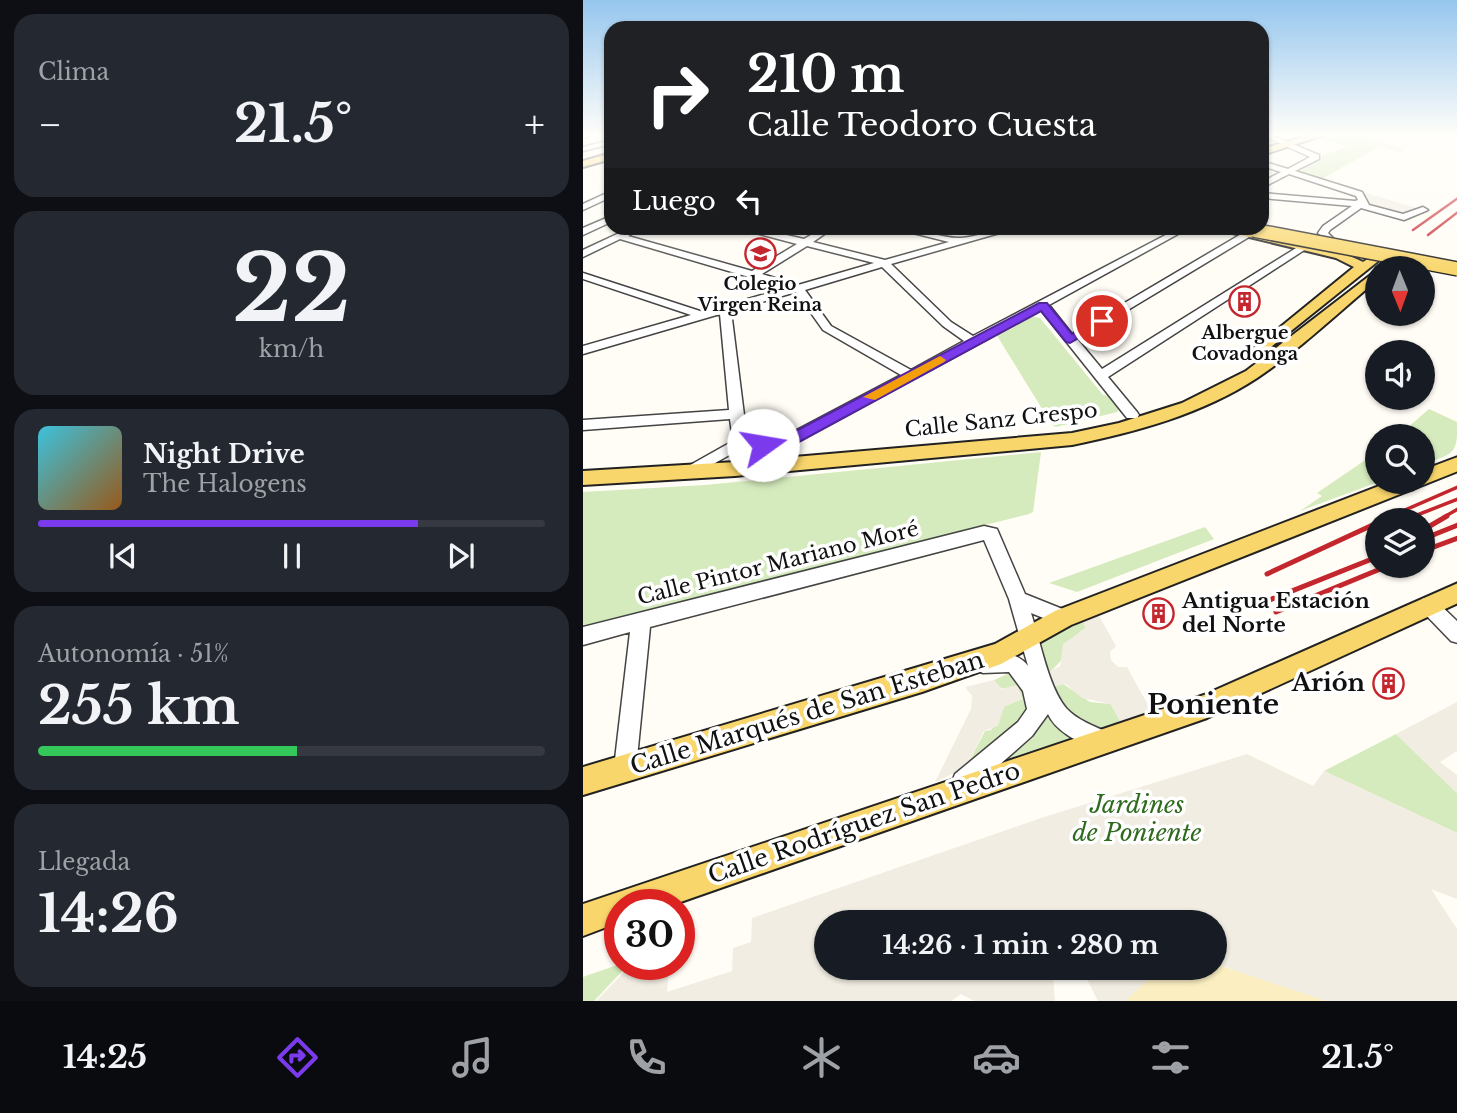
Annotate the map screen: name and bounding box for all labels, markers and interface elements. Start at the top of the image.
text: 210 m [747,44,905,105]
icon: right [632,49,723,140]
text: Clima [38,58,109,86]
text: 21.5° [234,92,352,156]
text: − [38,101,62,148]
text: + [524,101,545,148]
text: Calle Teodoro Cuesta [747,105,1097,145]
icon: left [730,182,768,220]
text: Luego [632,185,716,217]
text: 22 [232,233,351,346]
school or university icon: Colegio Virgen Reina [743,236,777,270]
north arrow [1365,256,1435,326]
map controls [1365,256,1435,578]
place label: Colegio Virgen Reina [697,273,823,316]
building icon: Albergue Covadonga [1228,285,1262,319]
pin [1072,291,1132,351]
icon: arrive [1083,302,1121,340]
place label: Albergue Covadonga [1192,322,1299,365]
text: km/h [259,335,324,363]
button: sound [1365,340,1435,410]
street label: Calle Sanz Crespo [903,397,1099,443]
position arrow [726,408,800,482]
button: search [1365,424,1435,494]
text: Night Drive [143,438,305,470]
text: The Halogens [143,470,307,498]
button: layers [1365,508,1435,578]
street label: Calle Pintor Mariano Moré [635,515,921,611]
icon: previous [104,537,142,575]
icon: pause [273,537,311,575]
icon: next [442,537,480,575]
place label: Antigua Estación del Norte [1181,588,1370,638]
building icon: Antigua Estación del Norte [1142,596,1176,630]
text: Autonomía · 51% [38,640,229,668]
street label: Calle Marqués de San Esteban [626,645,987,780]
building icon: Arión [1371,666,1405,700]
place label: Arión [1291,668,1366,697]
text: 255 km [38,674,240,738]
district label: Poniente [1147,687,1279,722]
street label: Calle Rodríguez San Pedro [704,755,1024,890]
park label: Jardines de Poniente [1072,790,1202,847]
text: Llegada [38,848,130,876]
text: 14:26 [38,882,179,946]
speed limit sign: 30 [604,889,695,980]
text: 14:26 · 1 min · 280 m [882,929,1159,961]
icon: directions [273,1033,322,1082]
icon: music [448,1033,497,1082]
icon: phone [622,1033,671,1082]
icon: climate [797,1033,846,1082]
icon: car [972,1033,1021,1082]
icon: filters [1146,1033,1195,1082]
text: 14:25 [63,1037,147,1077]
text: 21.5° [1321,1037,1394,1077]

